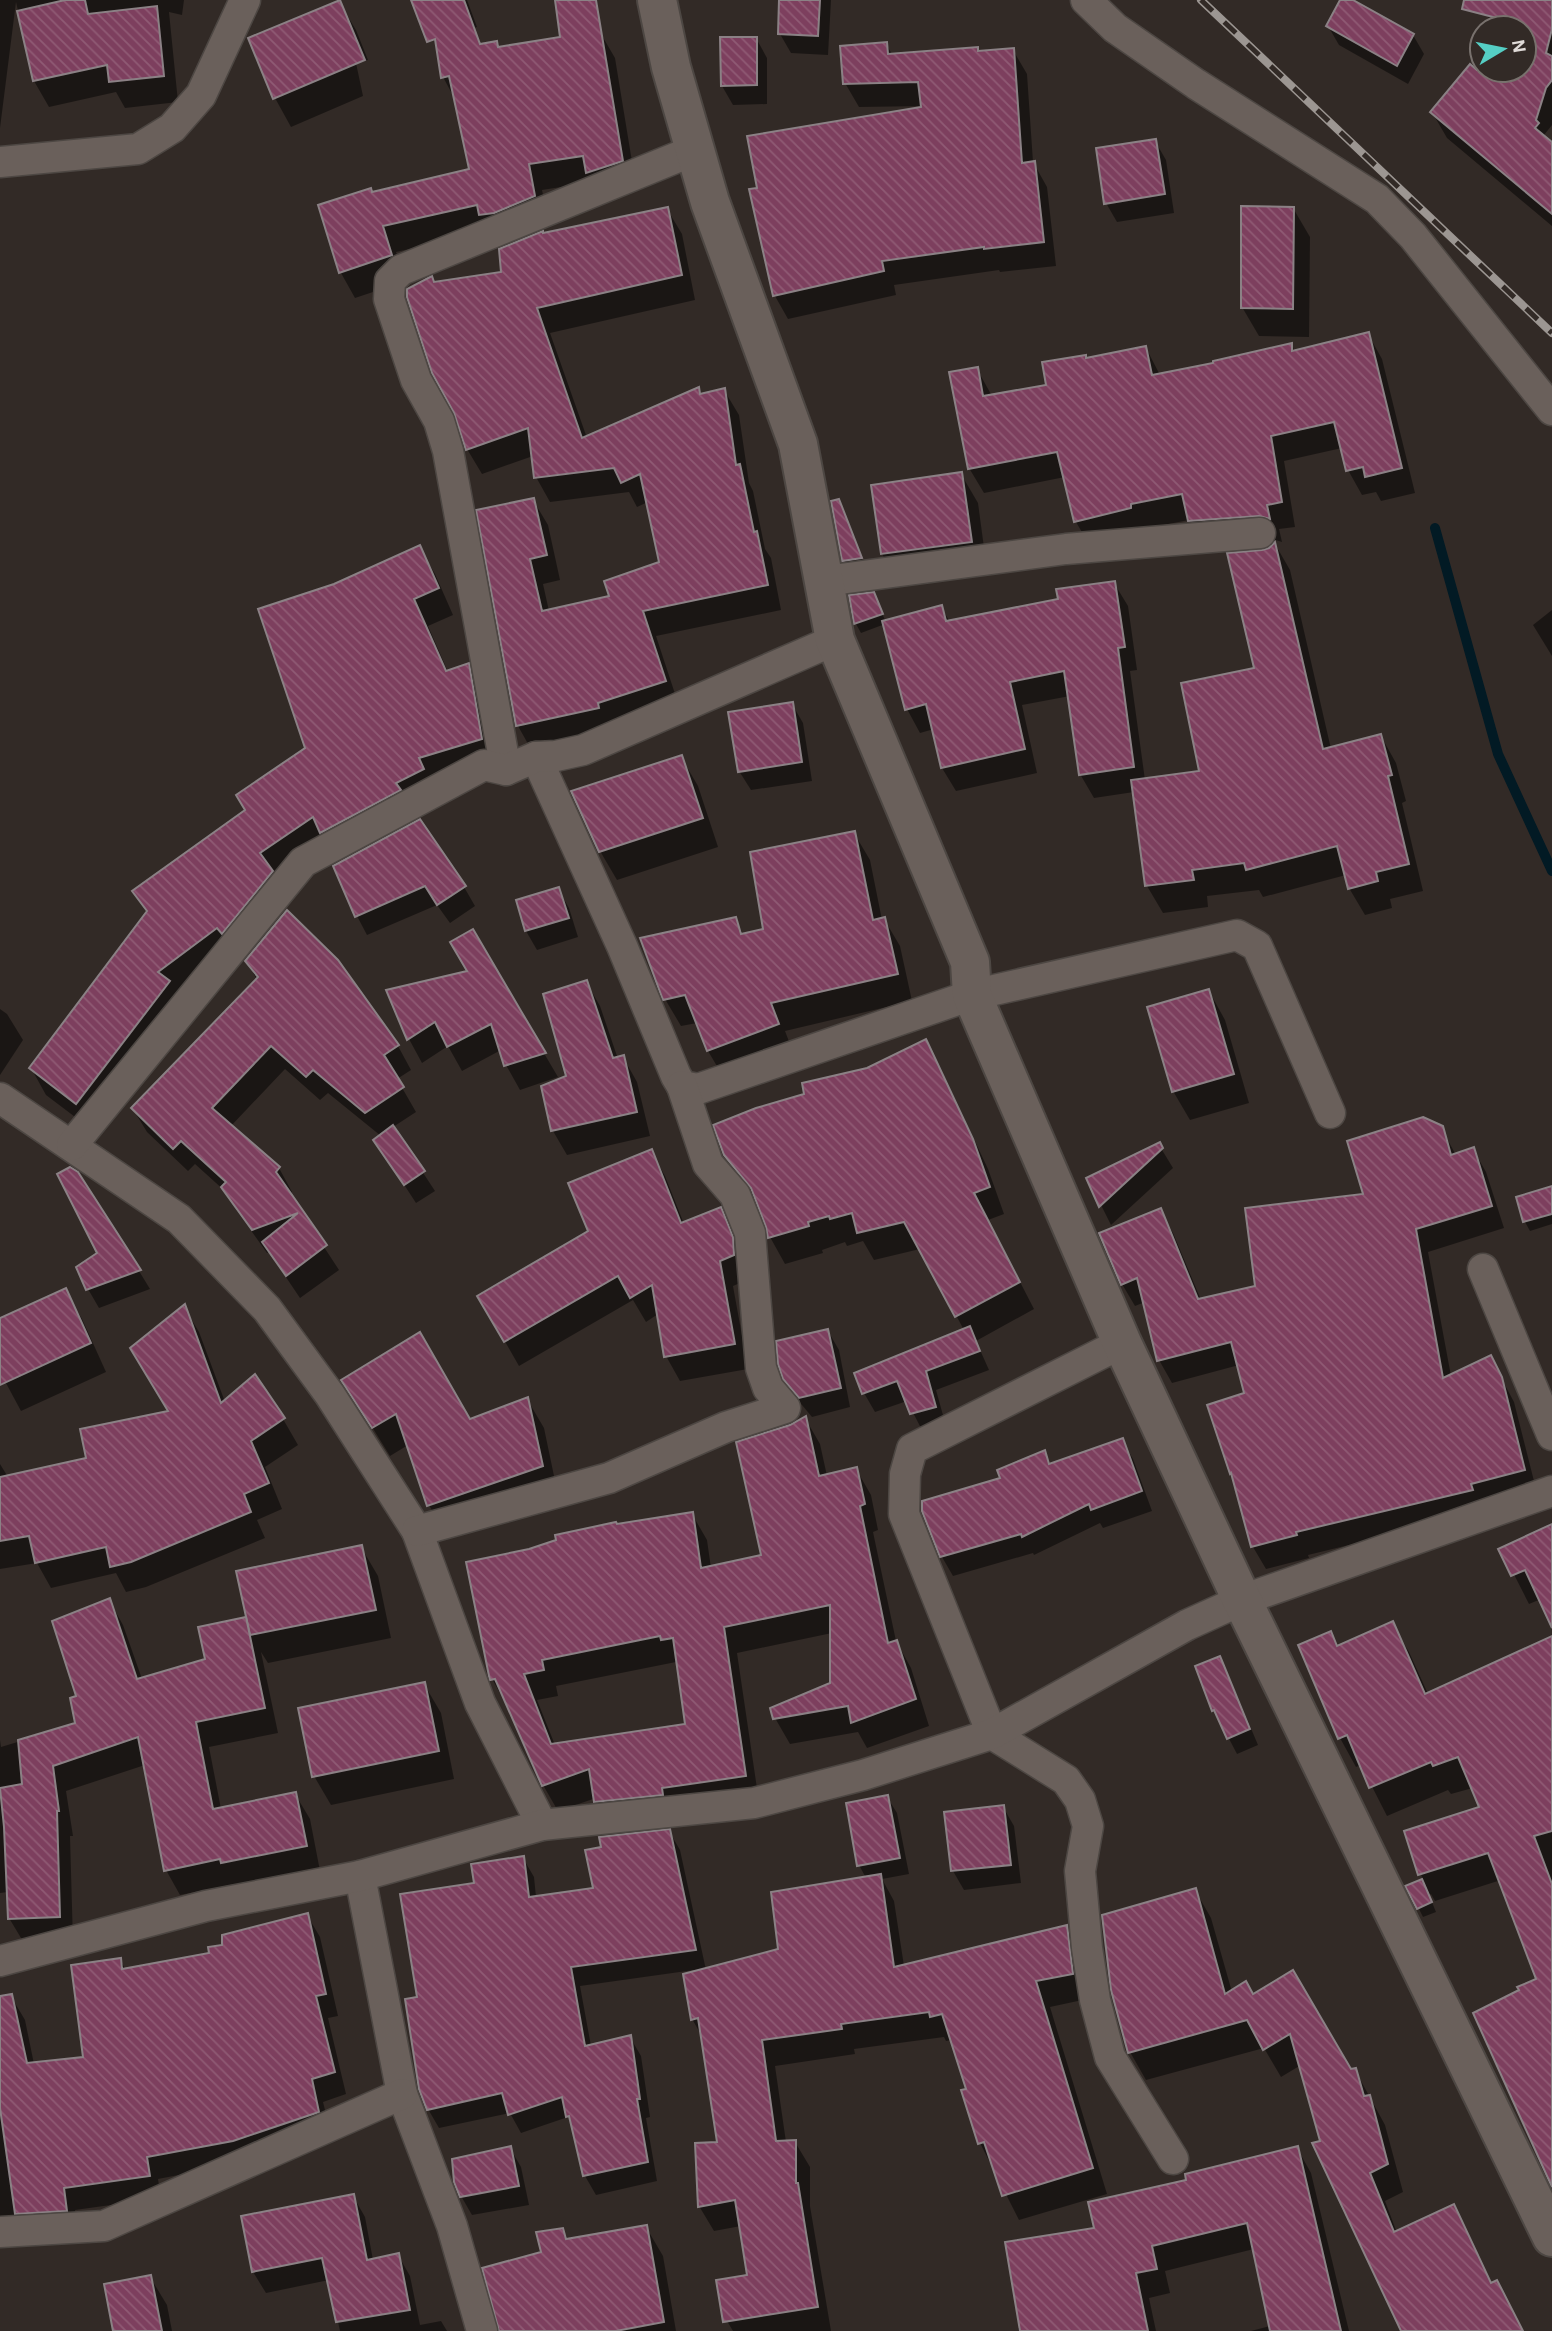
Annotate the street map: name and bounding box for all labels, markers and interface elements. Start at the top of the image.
north arrow [1468,14,1538,84]
text: N [1508,38,1529,54]

